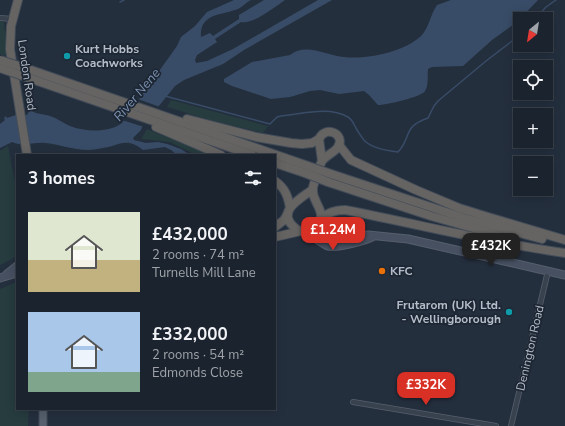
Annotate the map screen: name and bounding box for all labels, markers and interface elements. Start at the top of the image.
north arrow [513,12,553,52]
map controls [513,12,553,196]
street label: London Road [14,39,40,111]
place label: Kurt Hobbs Coachworks [75,41,143,71]
marker: Kurt Hobbs Coachworks [62,51,72,61]
button: locate [513,60,553,100]
water label: River Nene [110,65,165,125]
button: + [513,108,553,148]
button: − [513,156,553,196]
text: 3 homes [28,167,95,190]
icon: filters [242,167,264,189]
pin: £1.24M [300,217,366,251]
text: £1.24M [310,221,356,239]
text: £432,000 [152,223,228,246]
icon: home [60,228,108,276]
pin: £432K [463,233,519,267]
text: £432K [471,237,511,255]
text: 2 rooms · 74 m² [152,246,244,264]
place label: KFC [390,263,413,279]
text: Turnells Mill Lane [152,264,256,282]
marker: KFC [377,266,387,276]
place label: Frutarom (UK) Ltd. - Wellingborough [396,297,501,327]
street label: Denington Road [512,304,548,392]
marker: Frutarom (UK) Ltd. - Wellingborough [504,307,514,317]
text: £332,000 [152,323,228,346]
icon: home [60,328,108,376]
text: 2 rooms · 54 m² [152,346,244,364]
text: Edmonds Close [152,364,243,382]
pin: £332K [398,372,454,406]
text: £332K [406,376,446,394]

